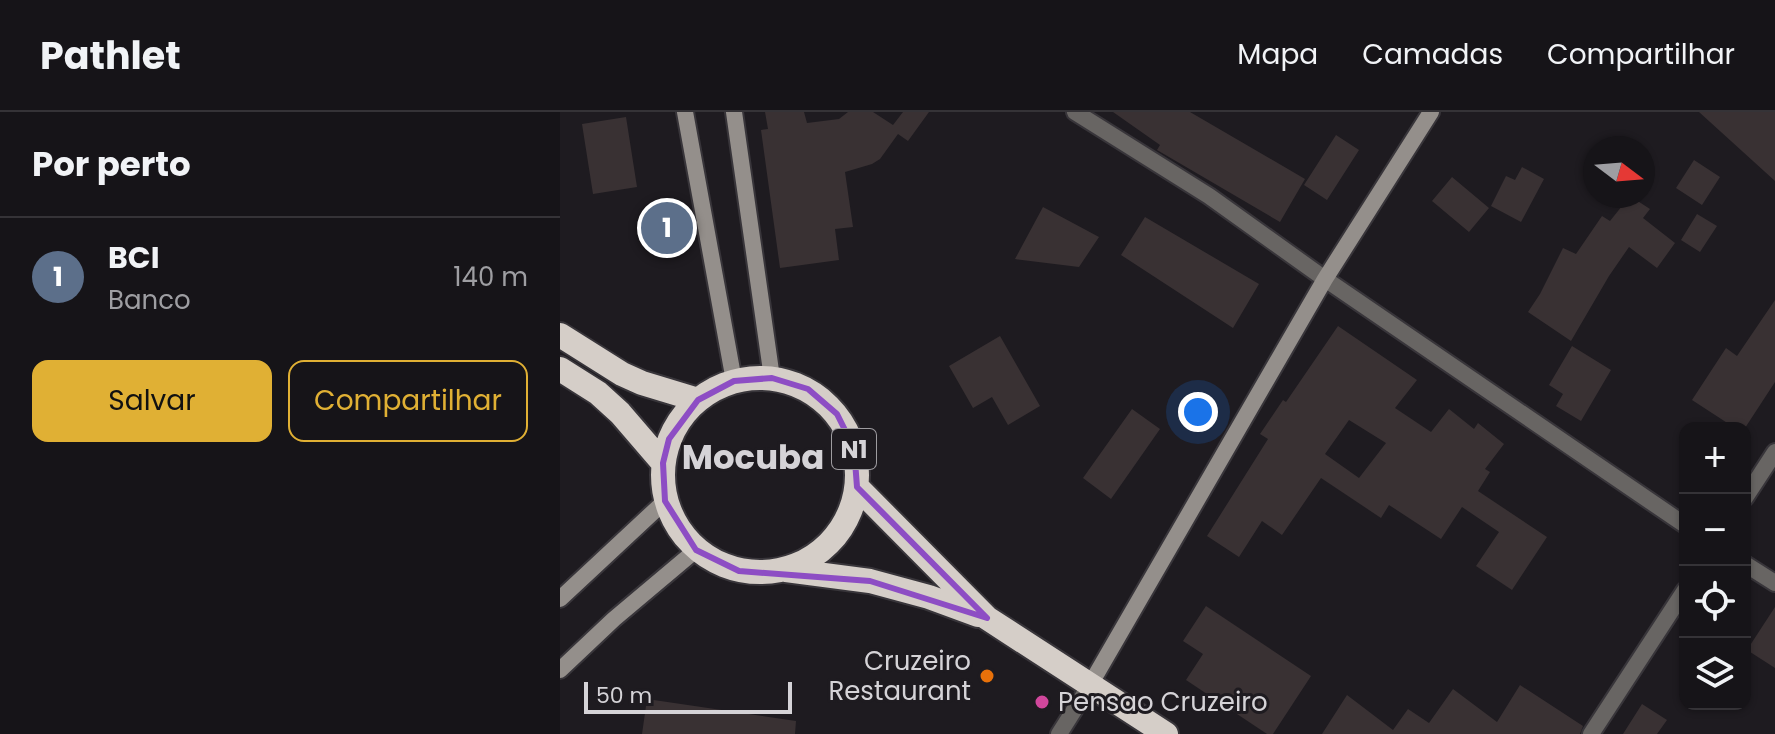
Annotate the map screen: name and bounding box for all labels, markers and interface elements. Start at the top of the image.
text: Pathlet [40,29,181,82]
text: Mapa [1237,35,1318,74]
text: Camadas [1362,35,1503,74]
text: Compartilhar [1547,35,1735,74]
north arrow [1583,136,1655,208]
text: Por perto [32,140,191,188]
pin: 1 [641,198,693,258]
text: BCI [108,236,159,279]
text: 1 [53,259,63,295]
text: 140 m [453,259,528,295]
text: Banco [108,282,191,318]
button: Salvar [32,360,272,442]
button: Compartilhar [288,360,528,442]
your location [1178,392,1218,432]
map controls [1679,422,1751,710]
button: + [1679,422,1751,494]
road number: N1 [832,429,876,469]
district label: Mocuba [682,433,824,481]
button: − [1679,494,1751,566]
button: locate [1679,566,1751,638]
button: layers [1679,638,1751,710]
place label: Cruzeiro Restaurant [828,643,971,709]
marker: Cruzeiro Restaurant [978,667,996,685]
scale bar [584,678,792,714]
text: 50 m [596,680,652,711]
place label: Pensao Cruzeiro [1058,684,1268,720]
marker: Pensao Cruzeiro [1033,693,1051,711]

